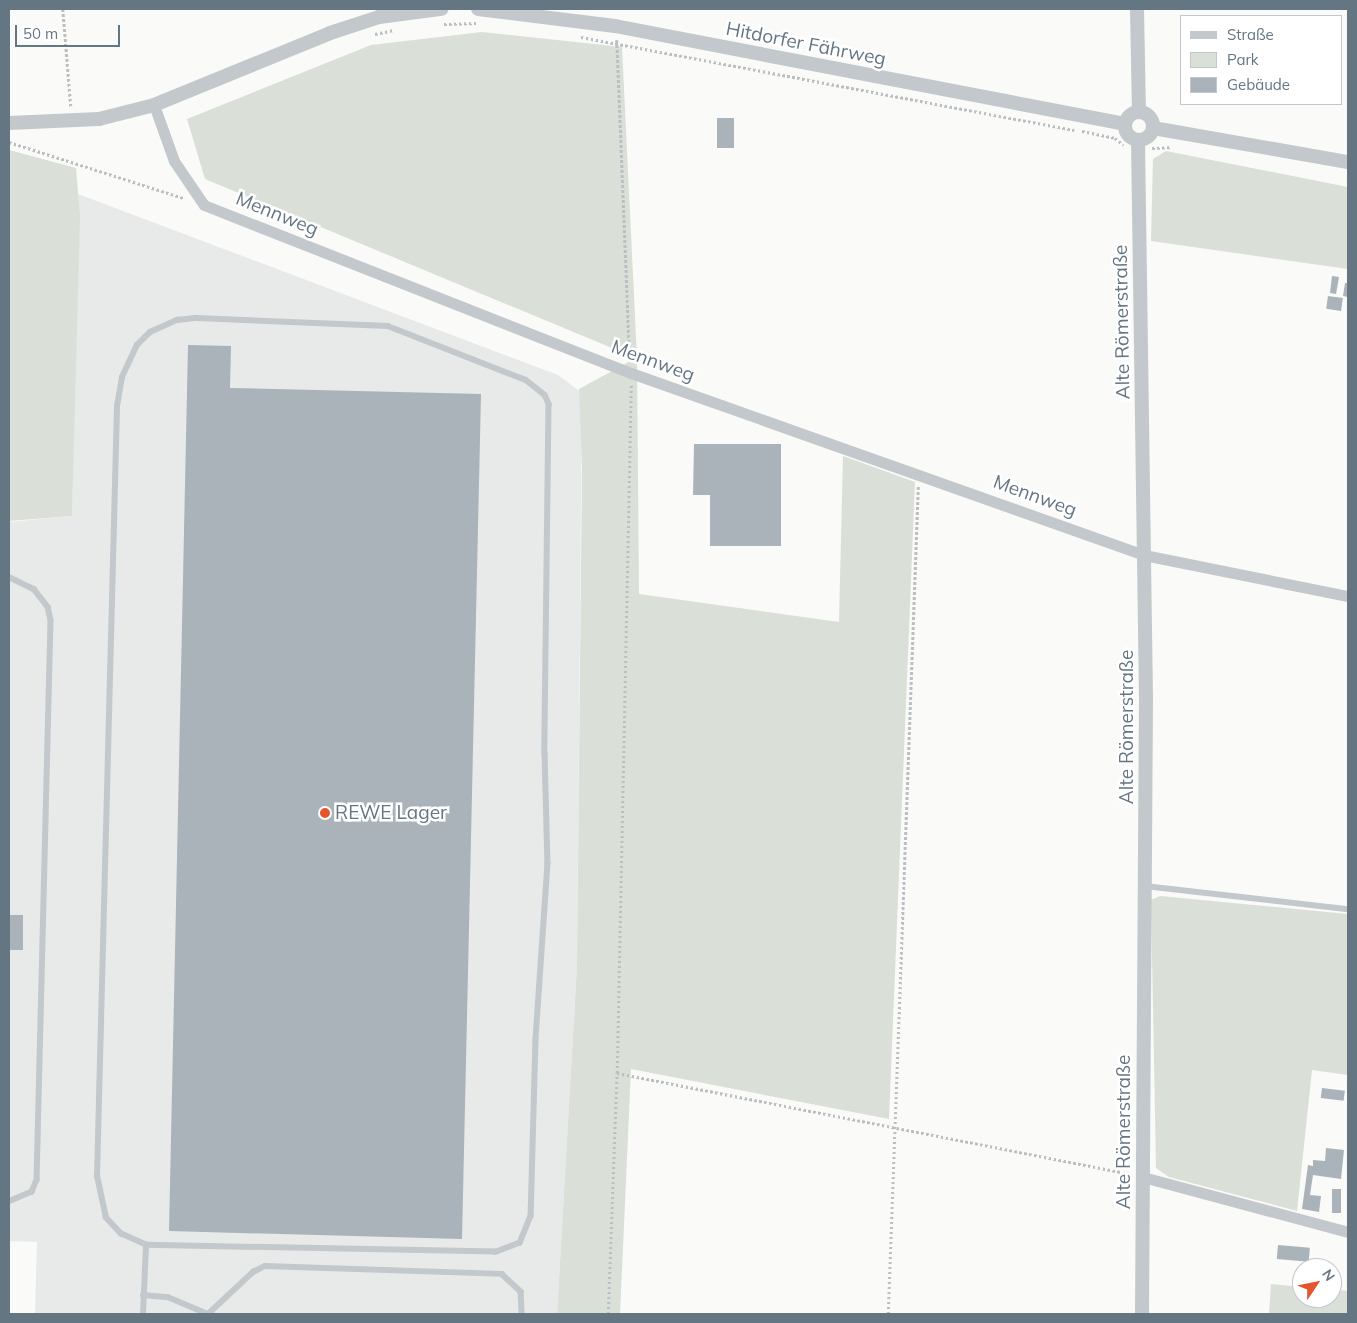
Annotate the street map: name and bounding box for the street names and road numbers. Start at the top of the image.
street label: Hitdorfer Fährweg [724,17,888,71]
street label: Mennweg [232,187,322,241]
street label: Alte Römerstraße [1109,245,1135,399]
street label: Mennweg [608,335,698,387]
street label: Mennweg [990,470,1080,522]
street label: Alte Römerstraße [1116,650,1138,804]
street label: Alte Römerstraße [1113,1055,1135,1209]

